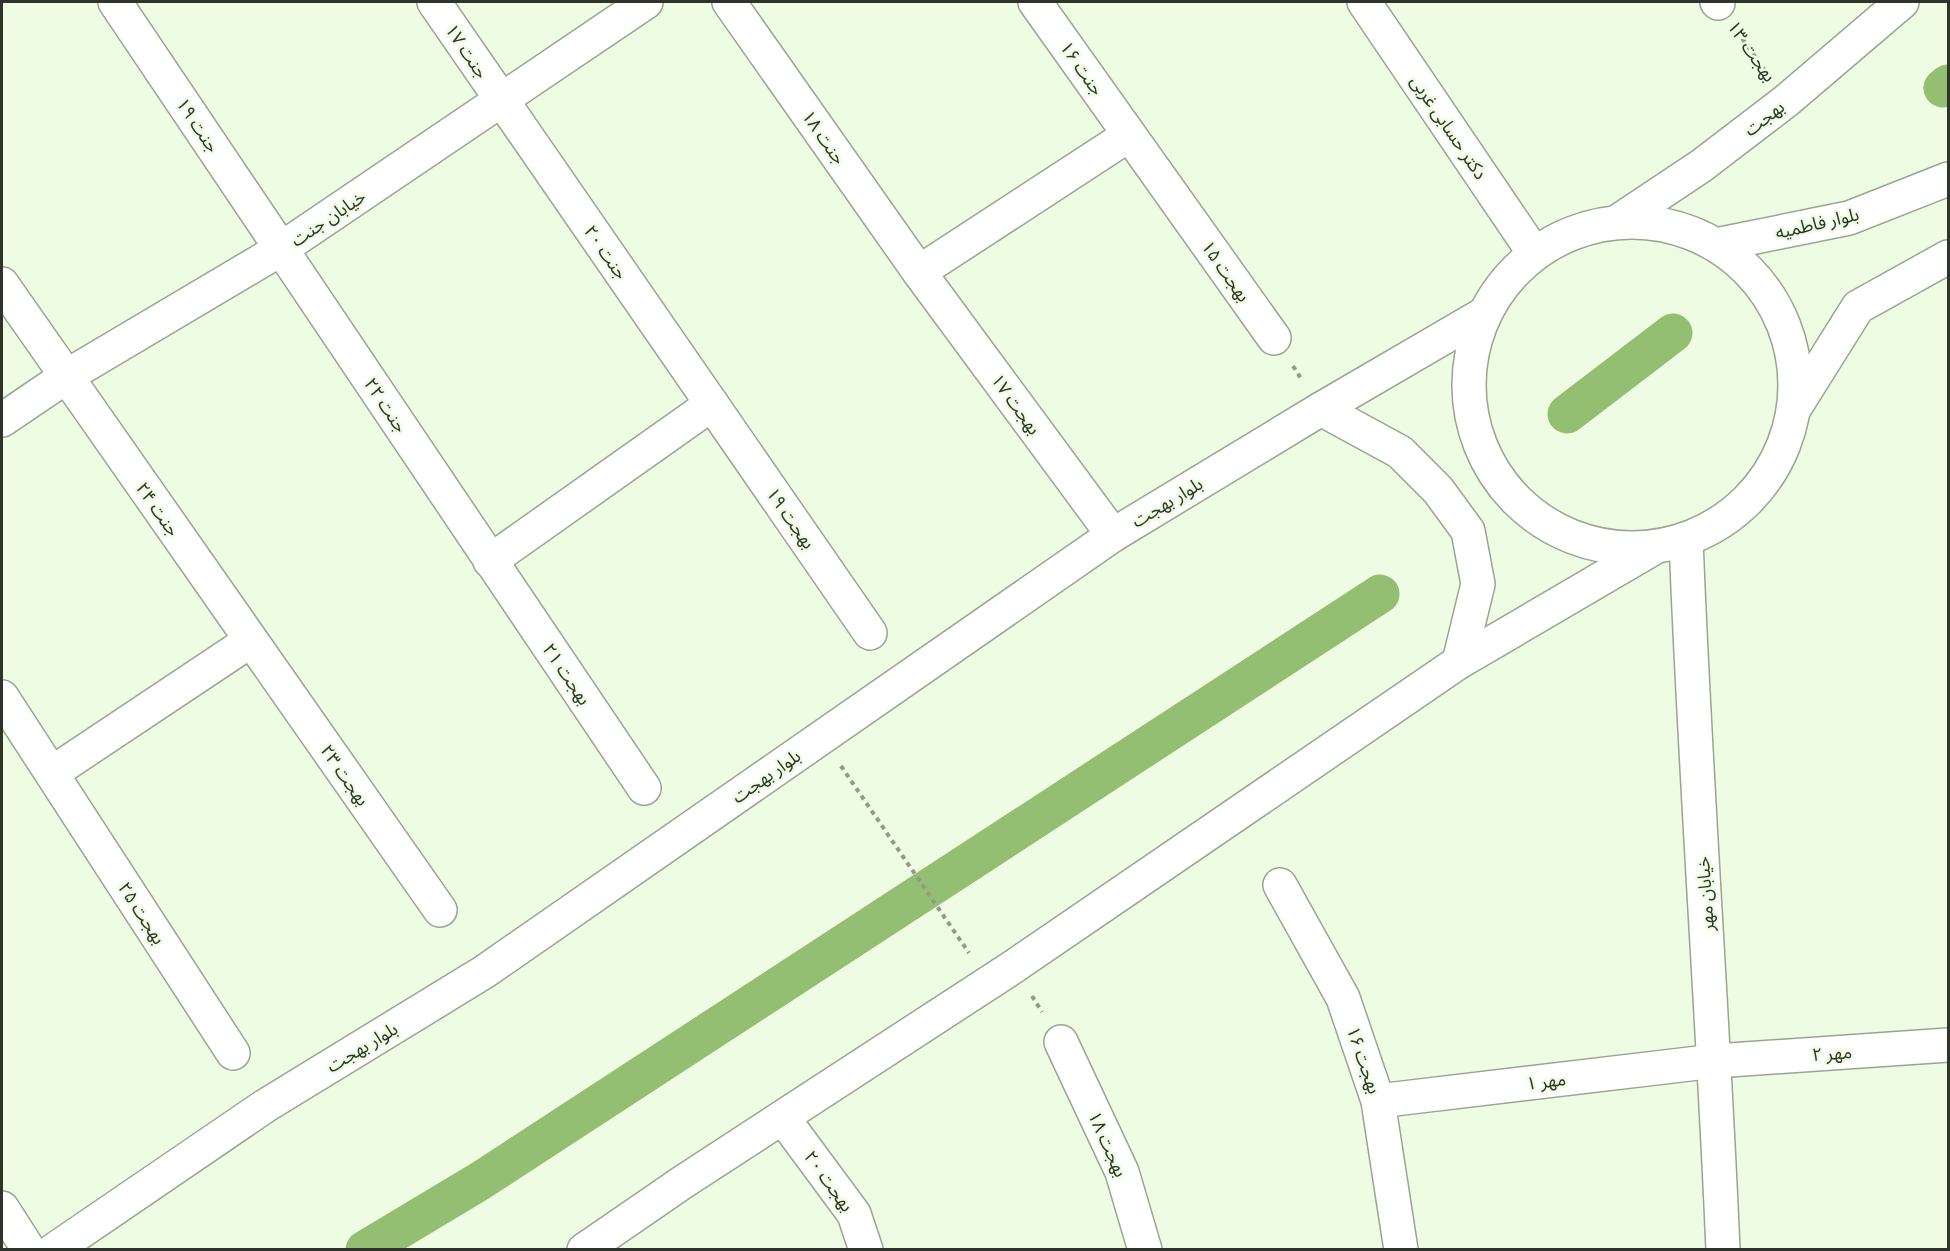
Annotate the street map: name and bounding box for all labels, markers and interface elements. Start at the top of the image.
street label: بهجت ۱۳ [1723,16,1781,86]
street label: جنت ۱۷ [441,20,493,82]
street label: جنت ۱۶ [1056,37,1108,99]
street label: دکتر حسابی غربی [1406,71,1492,184]
street label: جنت ۱۹ [172,94,224,156]
street label: بهجت [1740,96,1788,140]
street label: جنت ۱۸ [798,106,850,168]
street label: خیابان جنت [287,185,370,251]
street label: بلوار فاطمیه [1773,203,1861,244]
street label: جنت ۲۰ [580,221,632,283]
street label: بهجت ۱۵ [1197,236,1255,306]
street label: بهجت ۱۷ [987,370,1045,438]
street label: جنت ۲۲ [360,374,412,436]
street label: بلوار بهجت [1128,473,1207,532]
street label: جنت ۲۴ [132,478,184,540]
street label: بهجت ۱۹ [762,483,820,553]
street label: بهجت ۲۱ [539,639,595,709]
street label: بهجت ۲۳ [316,740,374,810]
street label: بلوار بهجت [728,745,805,808]
street label: خیابان مهر [1692,856,1719,933]
street label: بهجت ۲۵ [114,878,170,948]
street label: بلوار بهجت [323,1018,402,1077]
street label: بهجت ۱۶ [1343,1024,1385,1096]
street label: مهر ۲ [1811,1041,1853,1066]
street label: مهر ۱ [1525,1068,1567,1095]
street label: بهجت ۱۸ [1084,1108,1132,1180]
street label: بهجت ۲۰ [800,1147,858,1215]

